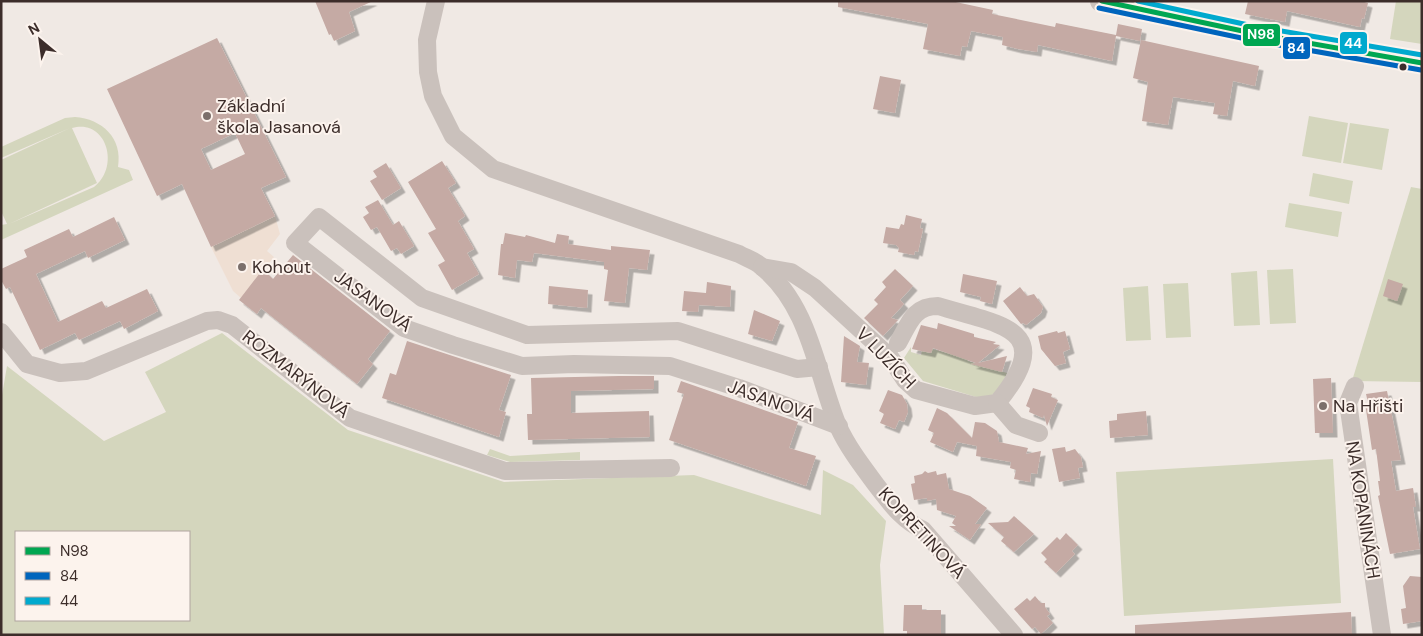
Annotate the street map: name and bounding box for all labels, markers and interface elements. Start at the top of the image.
north arrow [15,15,65,65]
text: N [25,18,43,39]
line badge: N98 [1242,23,1281,47]
text: N98 [1247,25,1275,43]
line badge: 44 [1339,31,1368,55]
text: 44 [1344,34,1362,52]
line badge: 84 [1282,36,1311,60]
text: 84 [1287,39,1305,57]
unlabelled marker [1398,62,1408,72]
place label: Základní škola Jasanová [217,94,341,139]
marker: Základní škola Jasanová [201,110,213,122]
place label: Kohout [252,255,311,279]
marker: Kohout [236,261,248,273]
street label: JASANOVÁ [329,265,417,337]
street label: V LUZÍCH [851,322,921,394]
street label: ROZMARÝNOVÁ [237,324,355,424]
street label: JASANOVÁ [724,374,818,428]
place label: Na Hřišti [1333,394,1403,418]
marker: Na Hřišti [1317,400,1329,412]
street label: NA KOPANINÁCH [1340,439,1386,581]
street label: KOPRETINOVÁ [873,482,971,584]
legend [15,531,190,621]
text: N98 [60,541,89,561]
text: 84 [60,566,78,586]
text: 44 [60,591,78,611]

